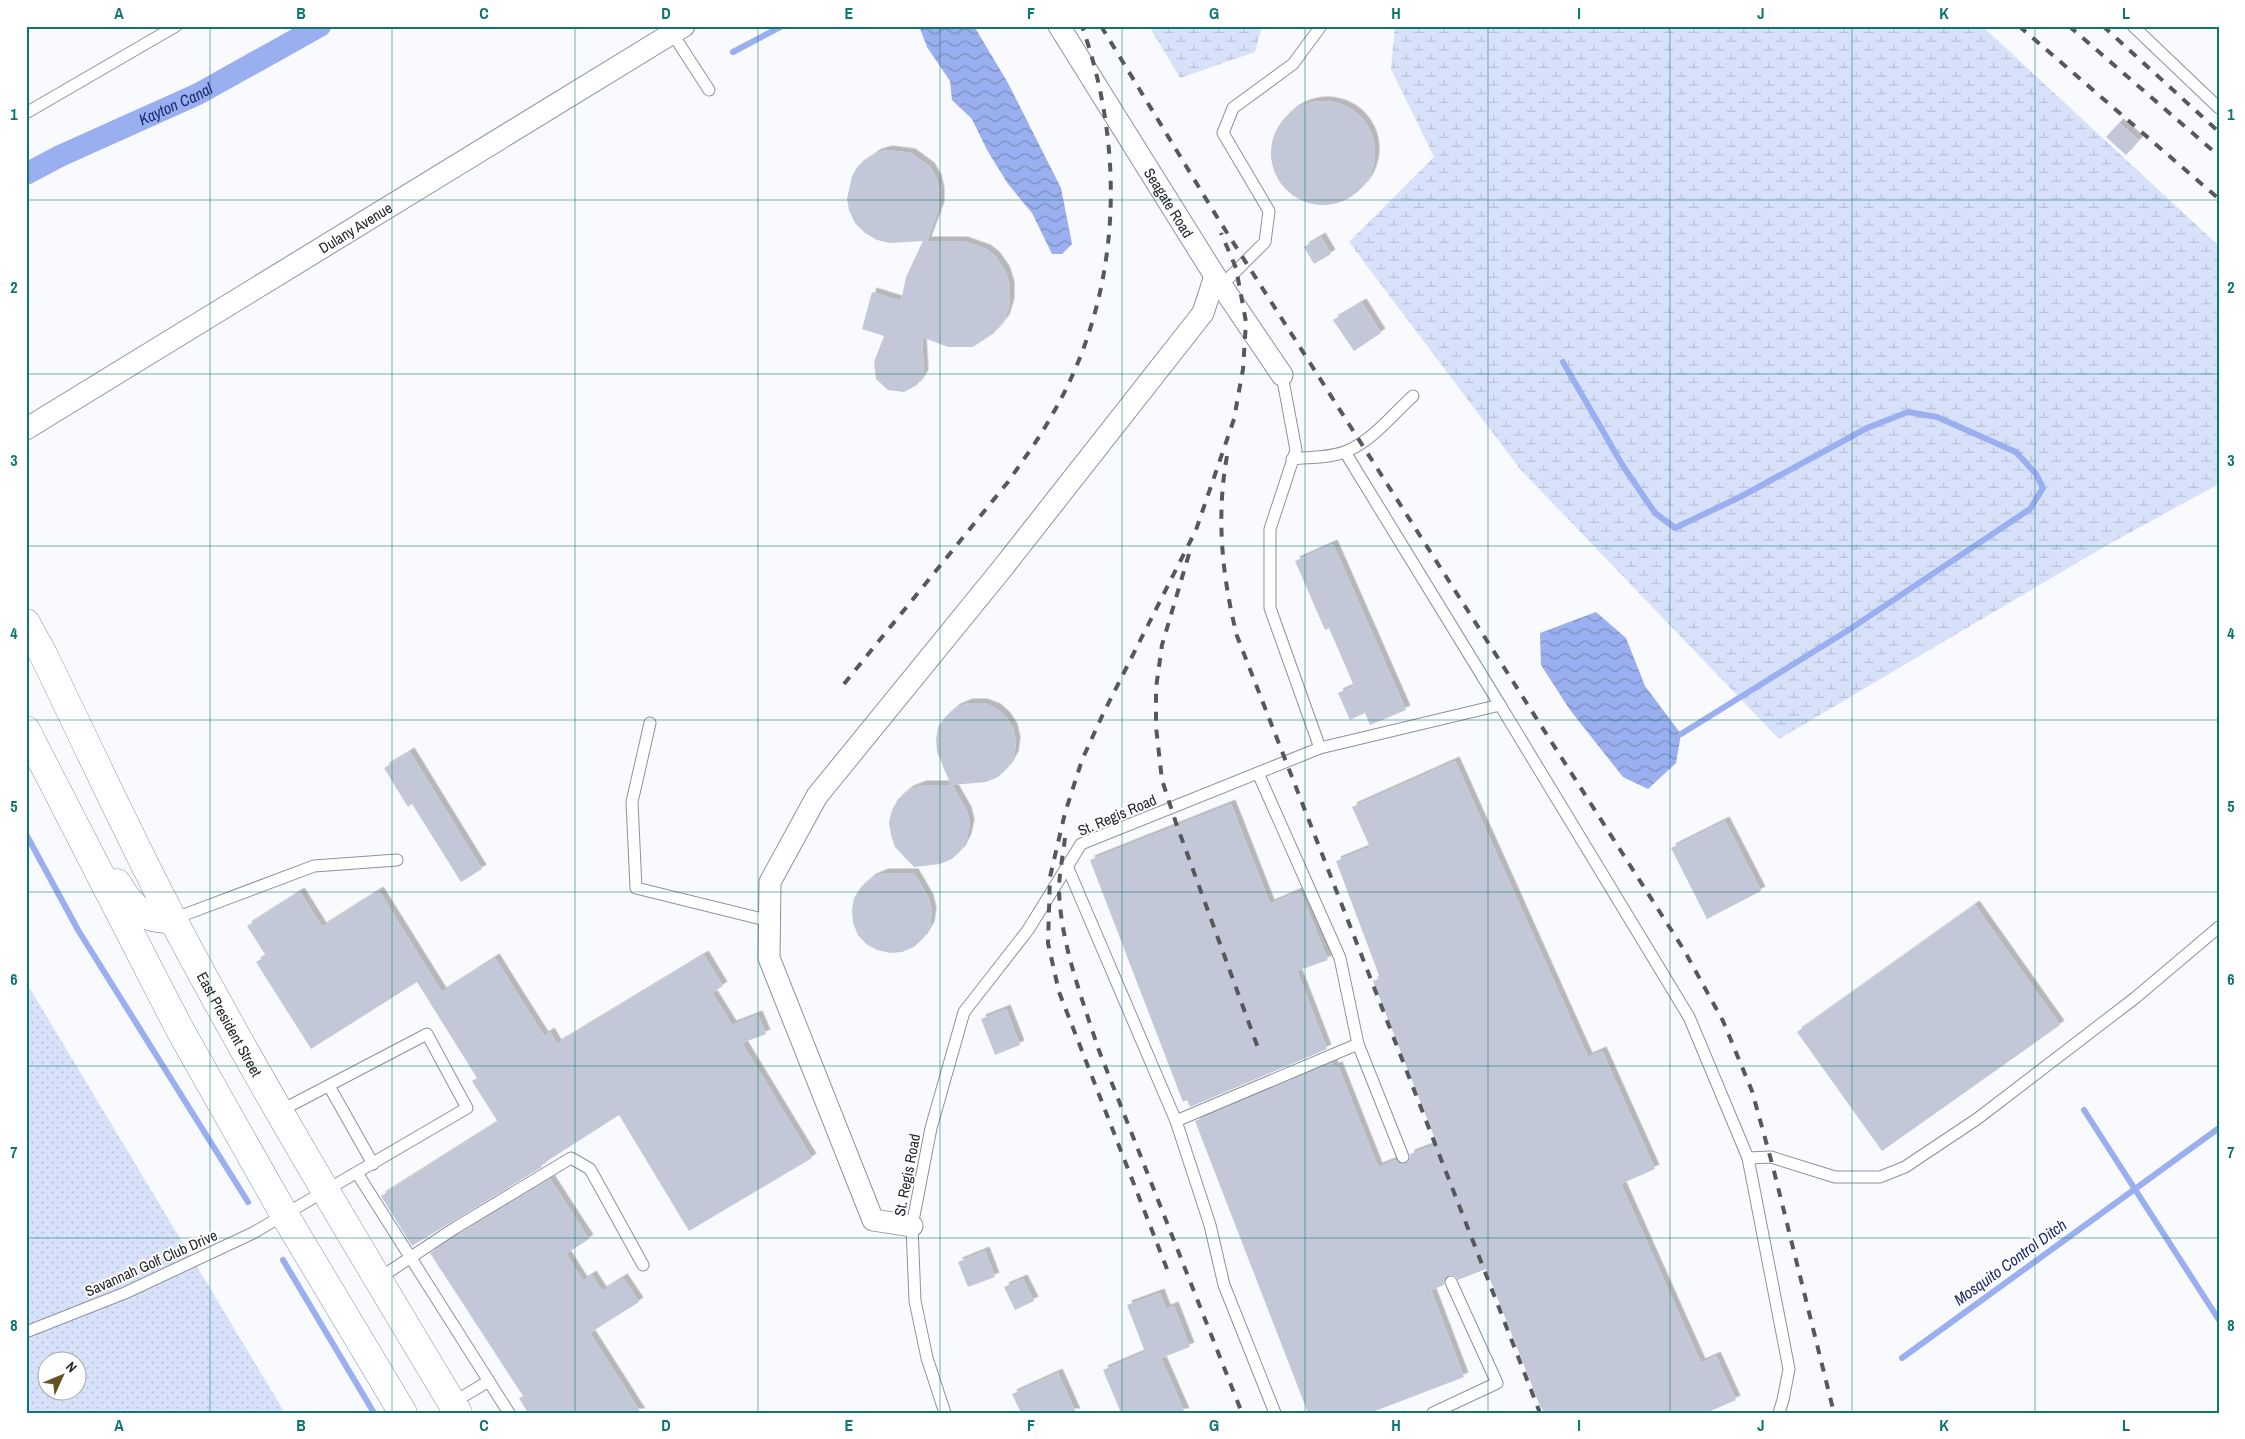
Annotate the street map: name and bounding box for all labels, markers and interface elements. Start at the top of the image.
text: A [114,2,124,24]
text: B [296,2,306,24]
text: C [479,2,489,24]
text: D [661,2,671,24]
text: E [845,2,854,24]
text: F [1027,2,1035,24]
text: G [1209,2,1219,24]
text: H [1391,2,1401,24]
text: I [1577,2,1581,24]
text: J [1757,2,1765,24]
text: K [1939,2,1949,24]
text: L [2122,2,2130,24]
water label: Kayton Canal [135,77,217,130]
text: 1 [10,103,18,125]
text: 1 [2227,103,2235,125]
street label: Seagate Road [1139,164,1199,241]
street label: Dulany Avenue [314,197,396,258]
text: 2 [10,276,18,298]
text: 2 [2227,276,2235,298]
text: 3 [10,449,18,471]
text: 3 [2227,449,2235,471]
text: 4 [10,622,18,644]
text: 4 [2227,622,2235,644]
street label: St. Regis Road [1075,789,1159,841]
text: 5 [10,795,18,817]
text: 5 [2227,795,2235,817]
text: 6 [10,968,18,990]
street label: East President Street [192,968,268,1081]
text: 6 [2227,968,2235,990]
street label: St. Regis Road [889,1132,925,1218]
text: 7 [10,1141,18,1163]
text: 7 [2227,1141,2235,1163]
water label: Mosquito Control Ditch [1949,1214,2071,1310]
street label: Savannah Golf Club Drive [81,1224,221,1302]
text: 8 [10,1314,18,1336]
text: 8 [2227,1314,2235,1336]
north arrow [38,1352,88,1402]
text: N [62,1358,81,1376]
text: A [114,1414,124,1436]
text: B [296,1414,306,1436]
text: C [479,1414,489,1436]
text: D [661,1414,671,1436]
text: E [845,1414,854,1436]
text: F [1027,1414,1035,1436]
text: G [1209,1414,1219,1436]
text: H [1391,1414,1401,1436]
text: I [1577,1414,1581,1436]
text: J [1757,1414,1765,1436]
text: K [1939,1414,1949,1436]
text: L [2122,1414,2130,1436]

